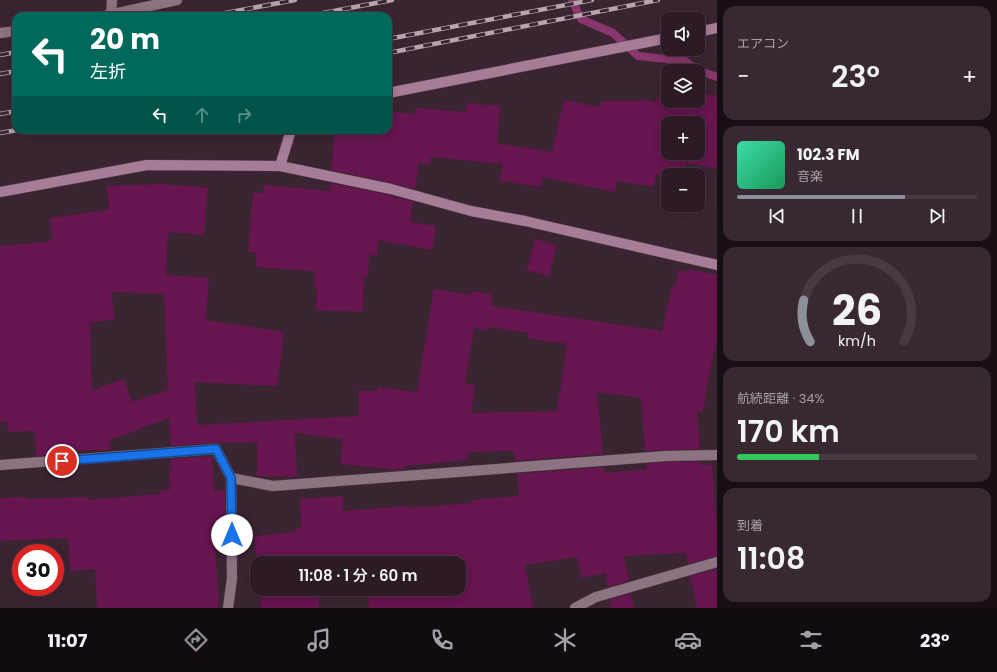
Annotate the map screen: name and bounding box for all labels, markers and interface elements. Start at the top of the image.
map controls [661,12,705,212]
button: sound [661,12,705,56]
text: 20 m [90,20,160,59]
icon: left [24,28,76,80]
text: エアコン [737,34,789,53]
text: 23° [831,55,880,98]
text: 左折 [90,59,126,84]
text: − [737,61,749,92]
text: + [962,61,977,92]
button: layers [661,64,705,108]
icon: left [149,104,171,126]
icon: ahead [191,104,213,126]
icon: right [233,104,255,126]
button: + [661,116,705,160]
text: 102.3 FM [797,144,859,165]
text: 音楽 [797,167,823,186]
button: − [661,168,705,212]
icon: previous [766,205,788,227]
icon: pause [846,205,868,227]
icon: next [926,205,948,227]
text: 26 [832,281,882,340]
text: km/h [838,331,876,351]
text: 航続距離 · 34% [737,389,824,408]
text: 170 km [737,410,840,453]
pin [45,444,79,478]
icon: arrive [51,450,73,472]
position arrow [211,514,253,556]
text: 到着 [737,516,763,535]
text: 11:08 [737,537,805,580]
speed limit sign: 30 [12,544,64,596]
text: 11:08 · 1 分 · 60 m [298,565,418,586]
icon: directions [182,626,210,654]
icon: music [305,626,333,654]
icon: phone [428,626,456,654]
icon: climate [551,626,579,654]
icon: car [674,626,702,654]
icon: filters [797,626,825,654]
text: 11:07 [47,628,87,653]
text: 23° [920,628,949,653]

